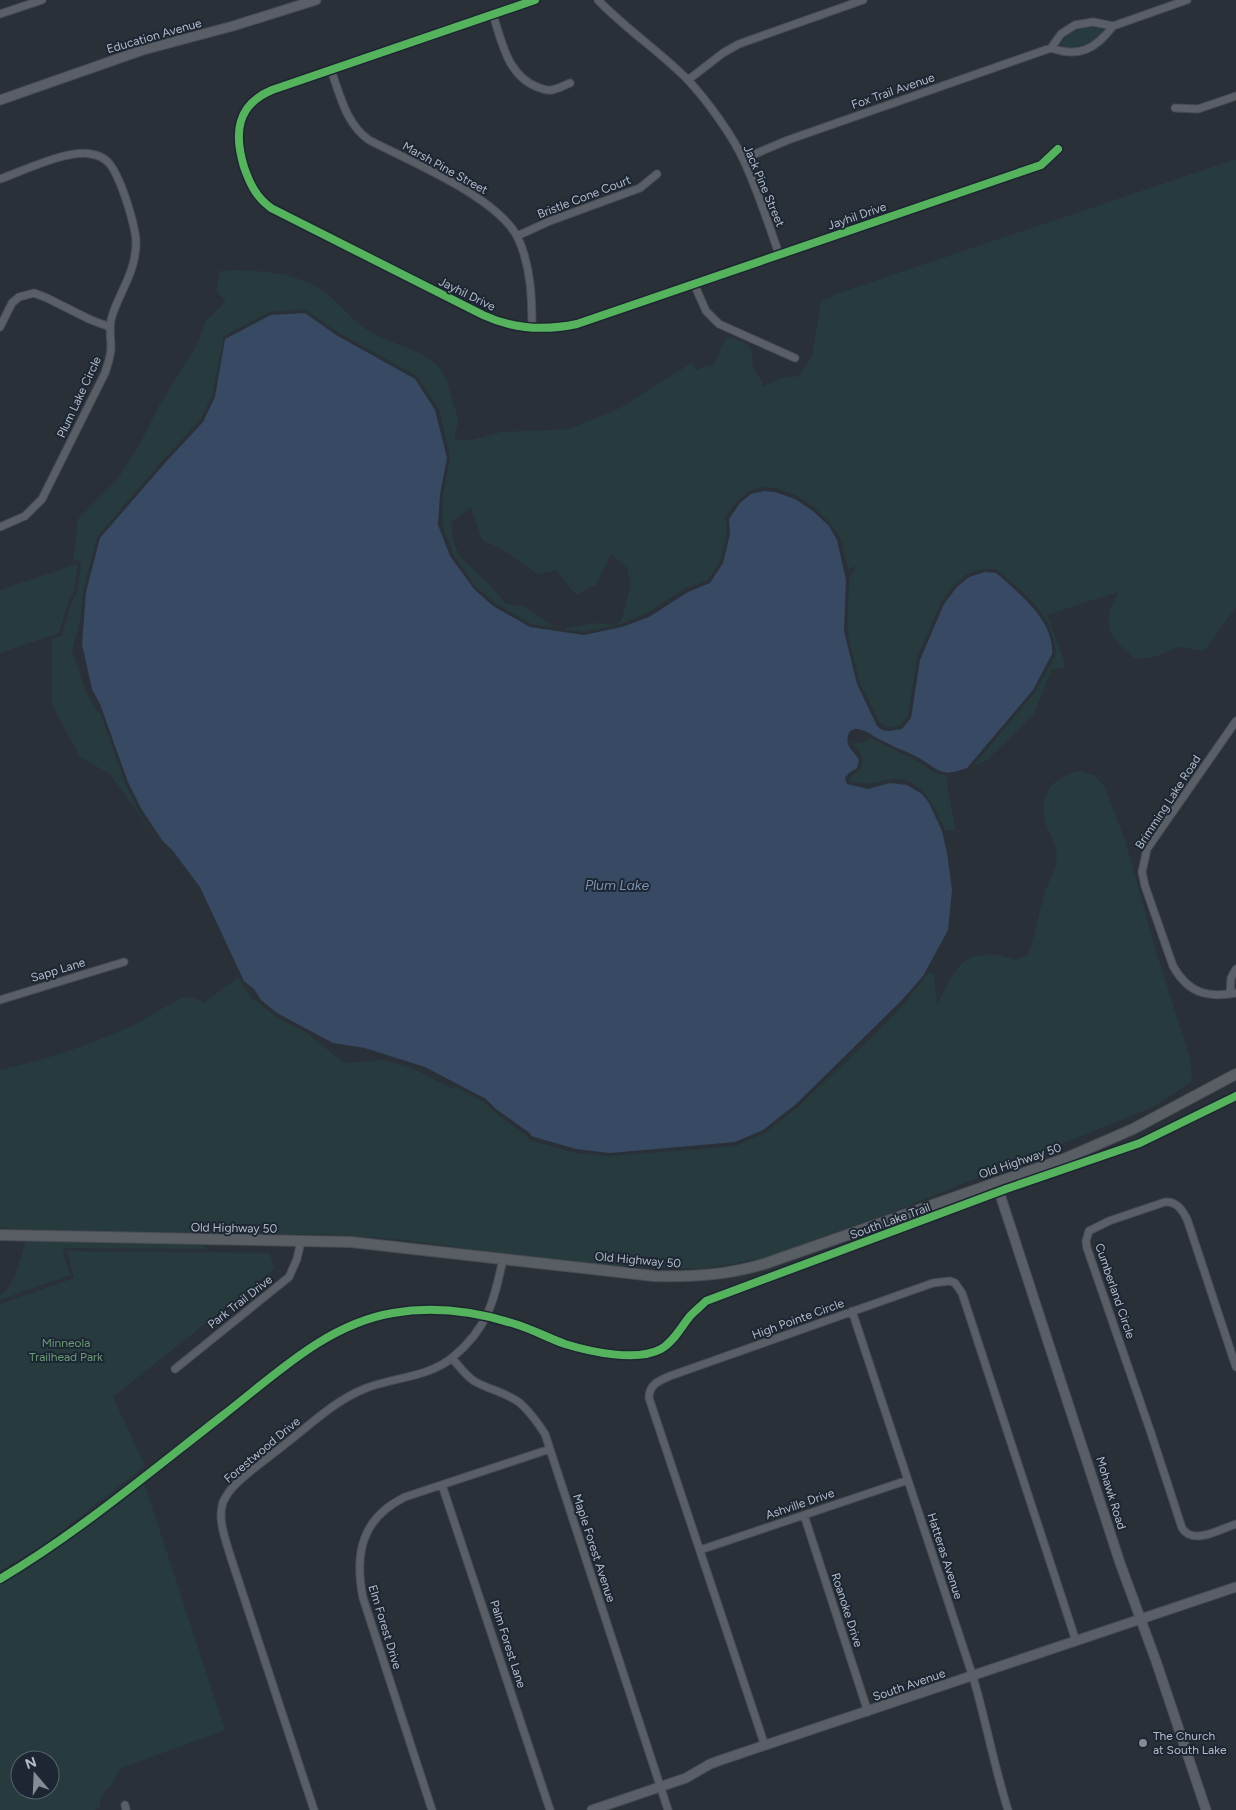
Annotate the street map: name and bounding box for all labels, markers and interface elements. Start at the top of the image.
street label: Education Avenue [105,16,203,56]
street label: Fox Trail Avenue [849,70,937,112]
street label: Marsh Pine Street [400,139,490,197]
street label: Jack Pine Street [741,143,788,229]
street label: Bristle Cone Court [535,173,633,221]
street label: Jayhil Drive [826,199,889,233]
street label: Jayhil Drive [436,274,498,314]
street label: Plum Lake Circle [54,354,104,440]
street label: Brimming Lake Road [1132,752,1204,852]
water label: Plum Lake [585,877,649,894]
street label: Sapp Lane [29,955,87,985]
street label: Old Highway 50 [977,1140,1063,1182]
street label: South Lake Trail [848,1200,932,1242]
street label: Old Highway 50 [191,1220,278,1236]
street label: Cumberland Circle [1092,1242,1138,1341]
street label: Old Highway 50 [594,1249,682,1271]
street label: Park Trail Drive [205,1272,275,1332]
street label: High Pointe Circle [750,1296,846,1342]
park label: Minneola Trailhead Park [29,1336,103,1364]
street label: Forestwood Drive [221,1414,303,1486]
street label: Mohawk Road [1093,1455,1129,1531]
street label: Ashville Drive [764,1486,837,1522]
street label: Maple Forest Avenue [570,1492,618,1604]
street label: Hatteras Avenue [924,1511,966,1601]
street label: Roanoke Drive [828,1571,866,1649]
street label: Elm Forest Drive [365,1583,405,1671]
street label: Palm Forest Lane [487,1598,529,1690]
street label: South Avenue [871,1666,948,1704]
place label: The Church at South Lake [1153,1729,1227,1757]
marker: The Church at South Lake [1137,1737,1149,1749]
north arrow [10,1750,60,1800]
text: N [23,1753,39,1773]

